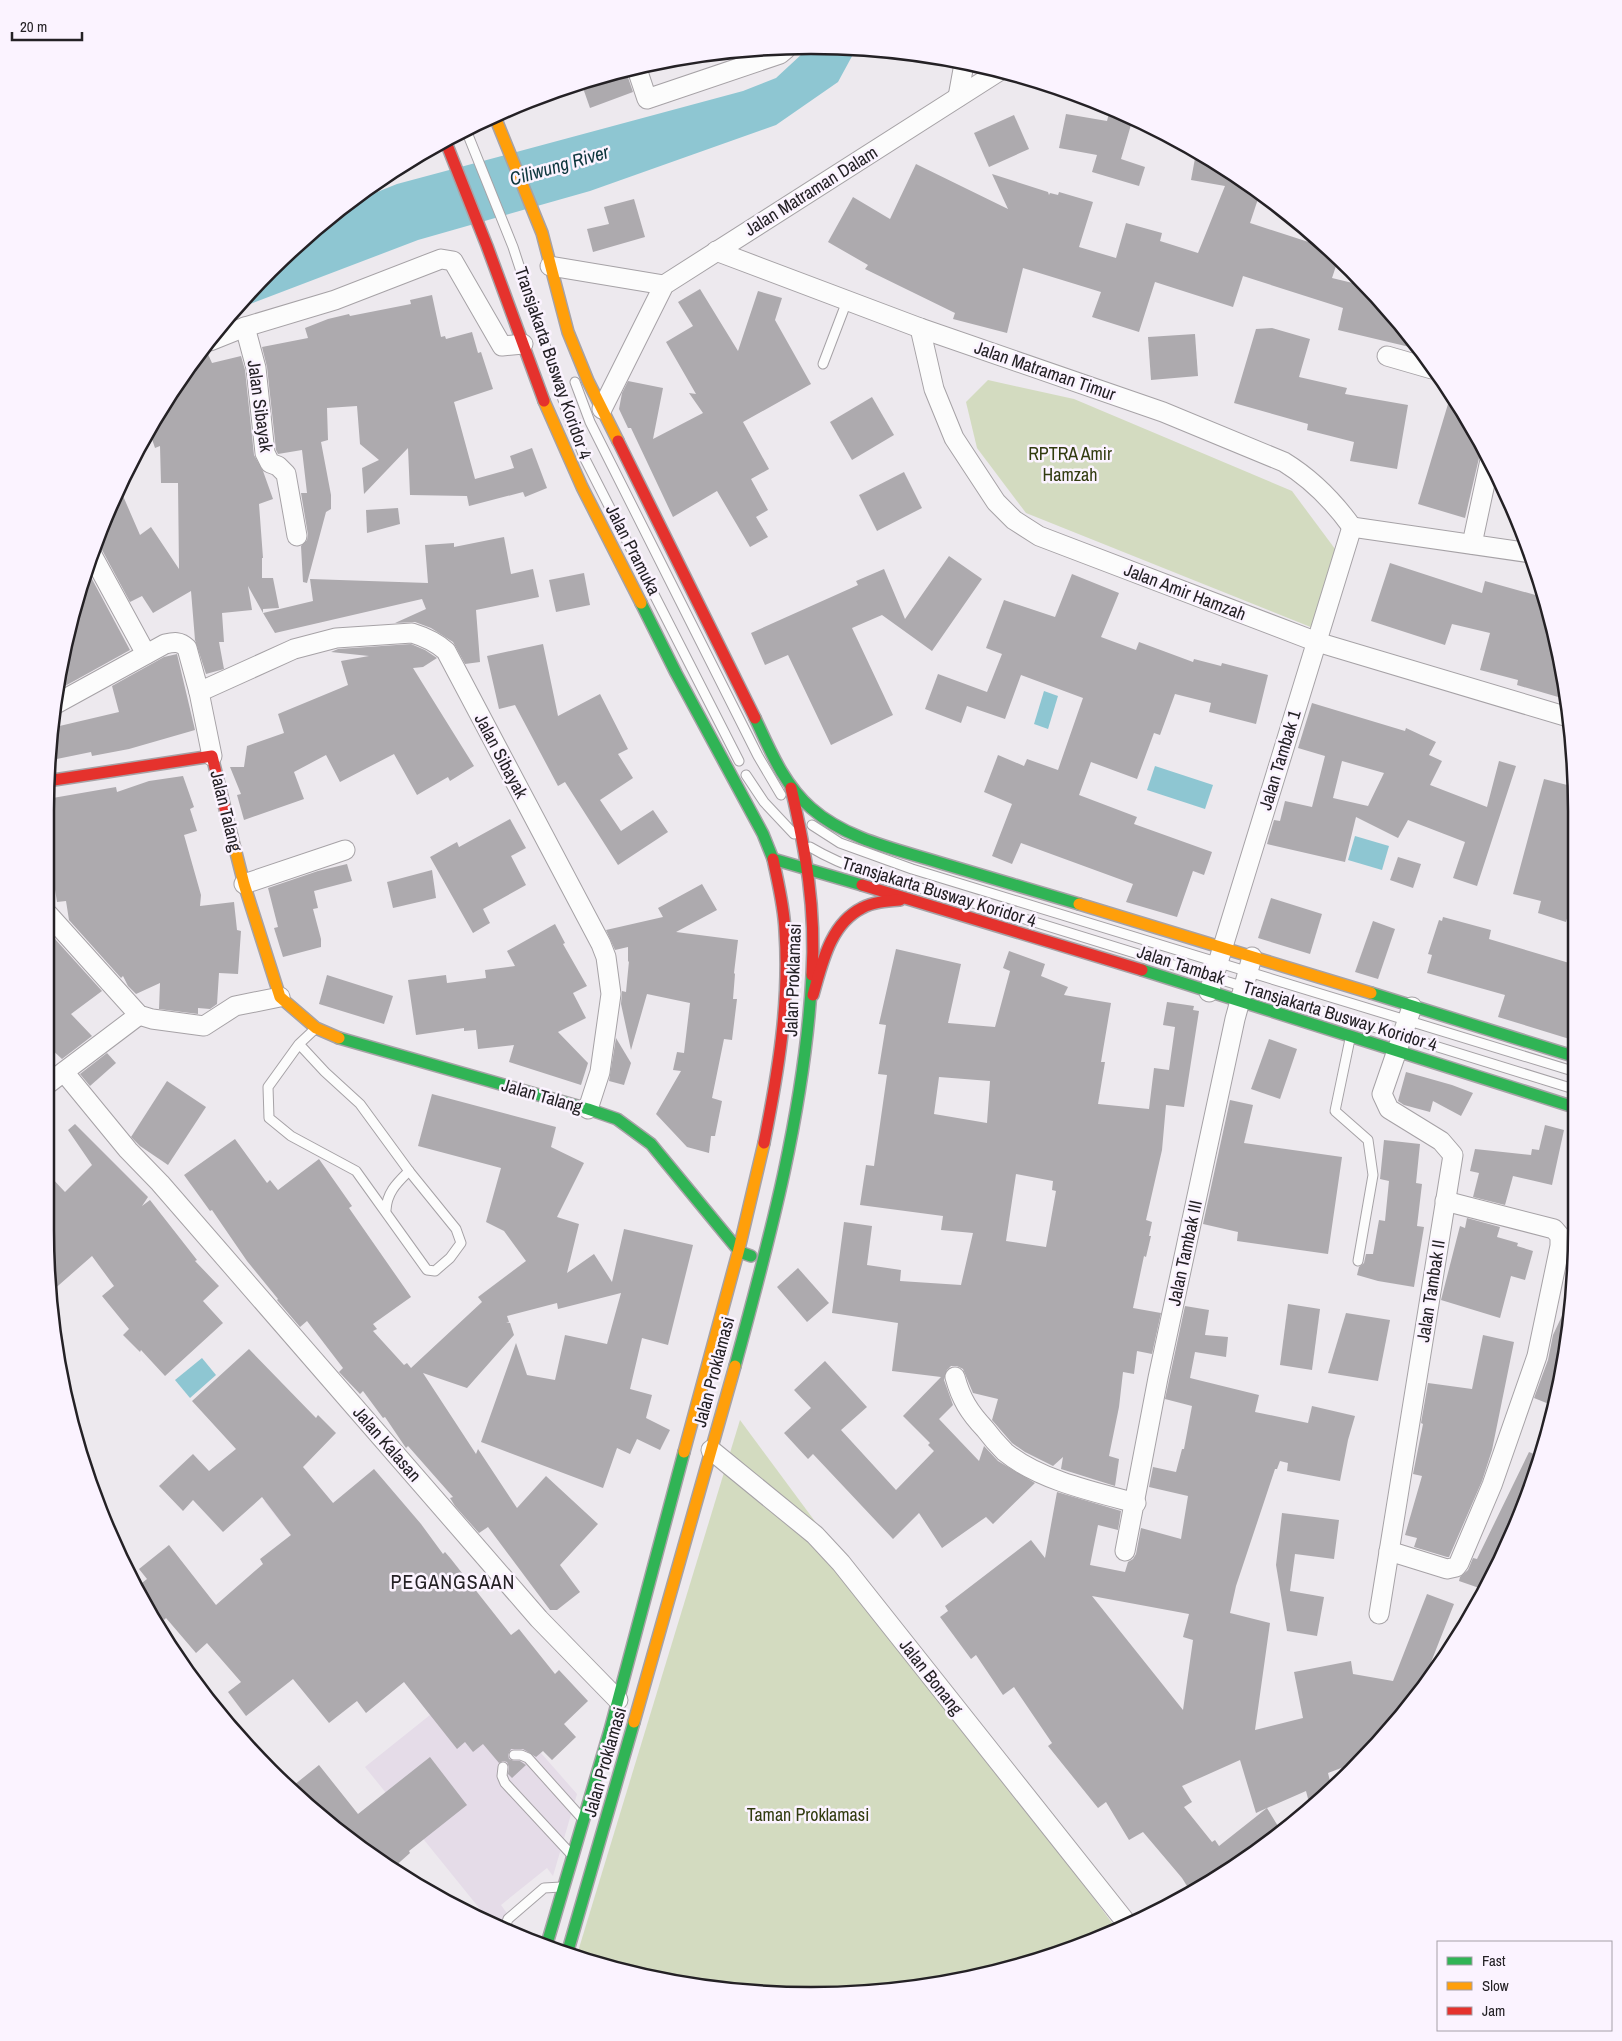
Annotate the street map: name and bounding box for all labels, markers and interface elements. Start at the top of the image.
scale bar [12,10,82,42]
text: 20 m [20,16,47,37]
water label: Ciliwung River [506,138,612,192]
street label: Jalan Matraman Dalam [739,140,882,242]
street label: Transjakarta Busway Koridor 4 [509,263,598,462]
street label: Jalan Matraman Timur [971,335,1119,406]
street label: Jalan Sibayak [242,358,279,454]
park label: RPTRA Amir Hamzah [1028,441,1112,487]
street label: Jalan Pramuka [600,500,667,599]
street label: Jalan Amir Hamzah [1121,557,1250,626]
street label: Jalan Tambak 1 [1252,706,1307,813]
street label: Jalan Sibayak [469,709,535,803]
street label: Jalan Talang [204,768,249,855]
street label: Transjakarta Busway Koridor 4 [839,850,1039,933]
street label: Jalan Proklamasi [778,923,807,1037]
street label: Jalan Tambak [1134,939,1229,991]
street label: Transjakarta Busway Koridor 4 [1240,974,1440,1057]
street label: Jalan Talang [499,1072,586,1119]
street label: Jalan Tambak III [1161,1198,1208,1308]
street label: Jalan Tambak II [1410,1238,1451,1344]
street label: Jalan Proklamasi [687,1314,740,1430]
street label: Jalan Kalasan [348,1400,427,1487]
district label: PEGANGSAAN [391,1568,515,1595]
street label: Jalan Bonang [894,1633,970,1721]
street label: Jalan Proklamasi [577,1704,632,1820]
park label: Taman Proklamasi [747,1802,869,1827]
legend [1437,1941,1612,2031]
text: Fast [1482,1950,1506,1971]
text: Slow [1482,1975,1509,1996]
text: Jam [1482,2000,1505,2021]

